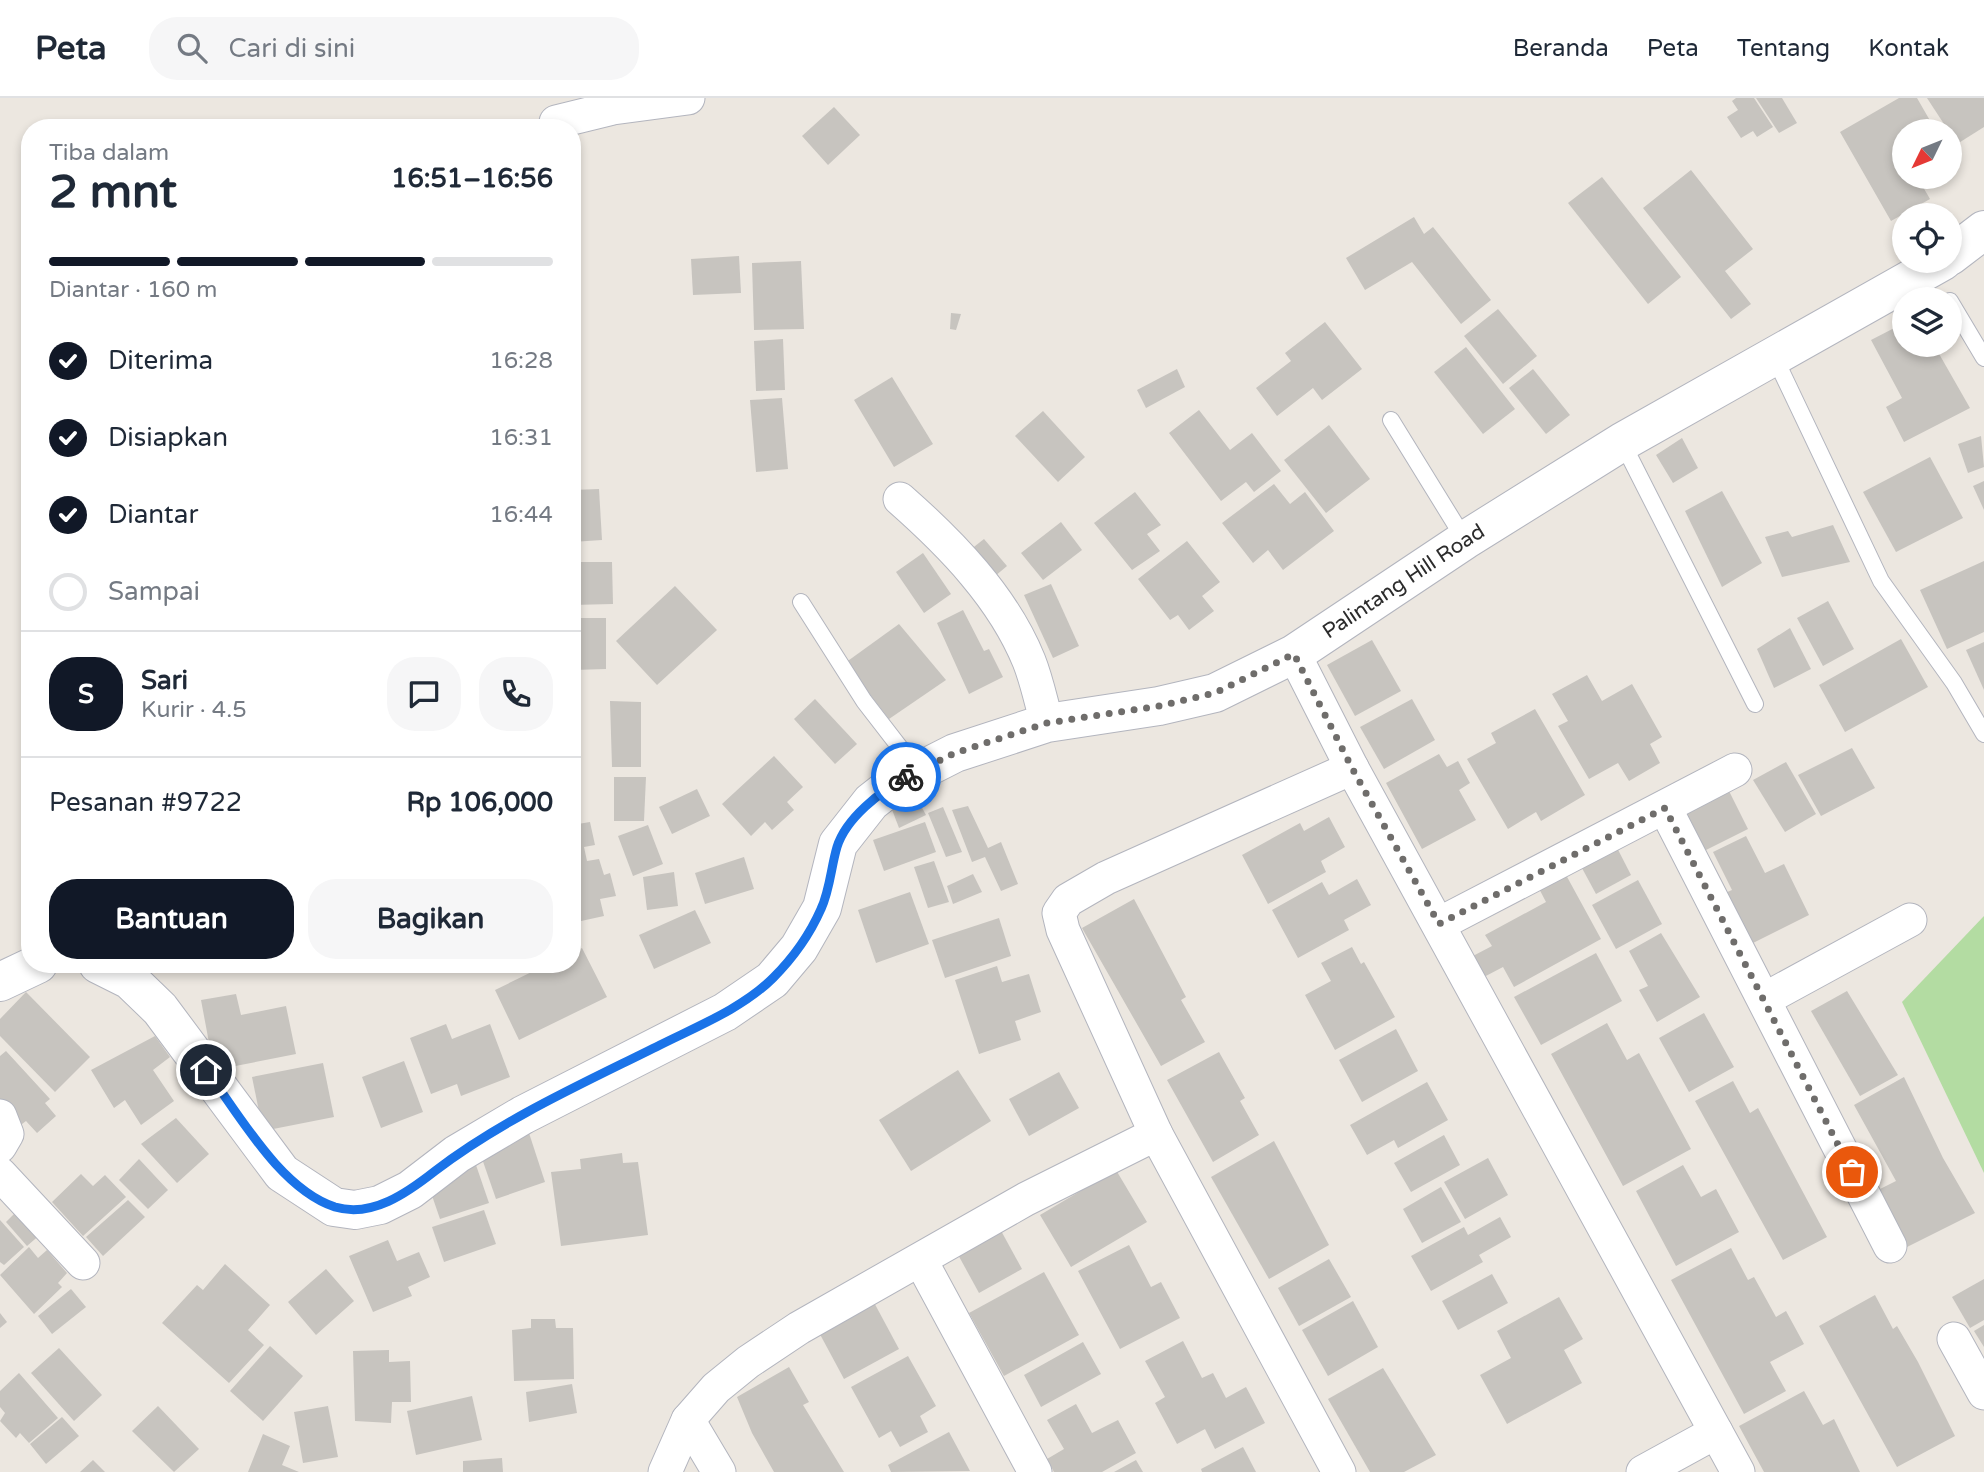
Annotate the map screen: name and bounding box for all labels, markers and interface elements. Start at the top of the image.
search box [149,17,639,80]
text: Peta [35,29,107,68]
icon: search [173,29,211,67]
text: Cari di sini [229,33,355,64]
text: Beranda [1513,34,1609,63]
text: Peta [1647,34,1699,63]
text: Tentang [1737,34,1830,63]
text: Kontak [1868,34,1949,63]
north arrow [1892,119,1962,189]
map controls [1892,119,1962,357]
text: Tiba dalam [49,139,169,167]
text: 16:51–16:56 [391,163,553,194]
text: 2 mnt [49,165,177,220]
button: locate [1892,203,1962,273]
text: Diantar · 160 m [49,276,217,304]
button: layers [1892,287,1962,357]
icon: check [49,342,87,380]
text: Diterima [108,345,213,376]
text: 16:28 [489,347,553,375]
icon: check [49,419,87,457]
text: Disiapkan [108,422,228,453]
text: 16:31 [489,424,553,452]
icon: check [49,496,87,534]
text: Diantar [108,499,198,530]
text: 16:44 [489,501,553,529]
street label: Palintang Hill Road [1318,519,1490,644]
text: Sampai [108,576,200,607]
button: chat [387,657,461,731]
button: phone [479,657,553,731]
text: Sari [141,665,188,696]
text: S [78,679,94,710]
text: Kurir · 4.5 [141,696,247,724]
courier [871,742,941,812]
icon: bike [887,758,925,796]
text: Pesanan #9722 [49,787,242,818]
text: Rp 106,000 [407,787,553,818]
button: Bantuan [49,879,294,959]
button: Bagikan [308,879,553,959]
pin [176,1040,236,1100]
icon: home [187,1051,225,1089]
pin [1822,1142,1882,1202]
icon: bag [1833,1153,1871,1191]

